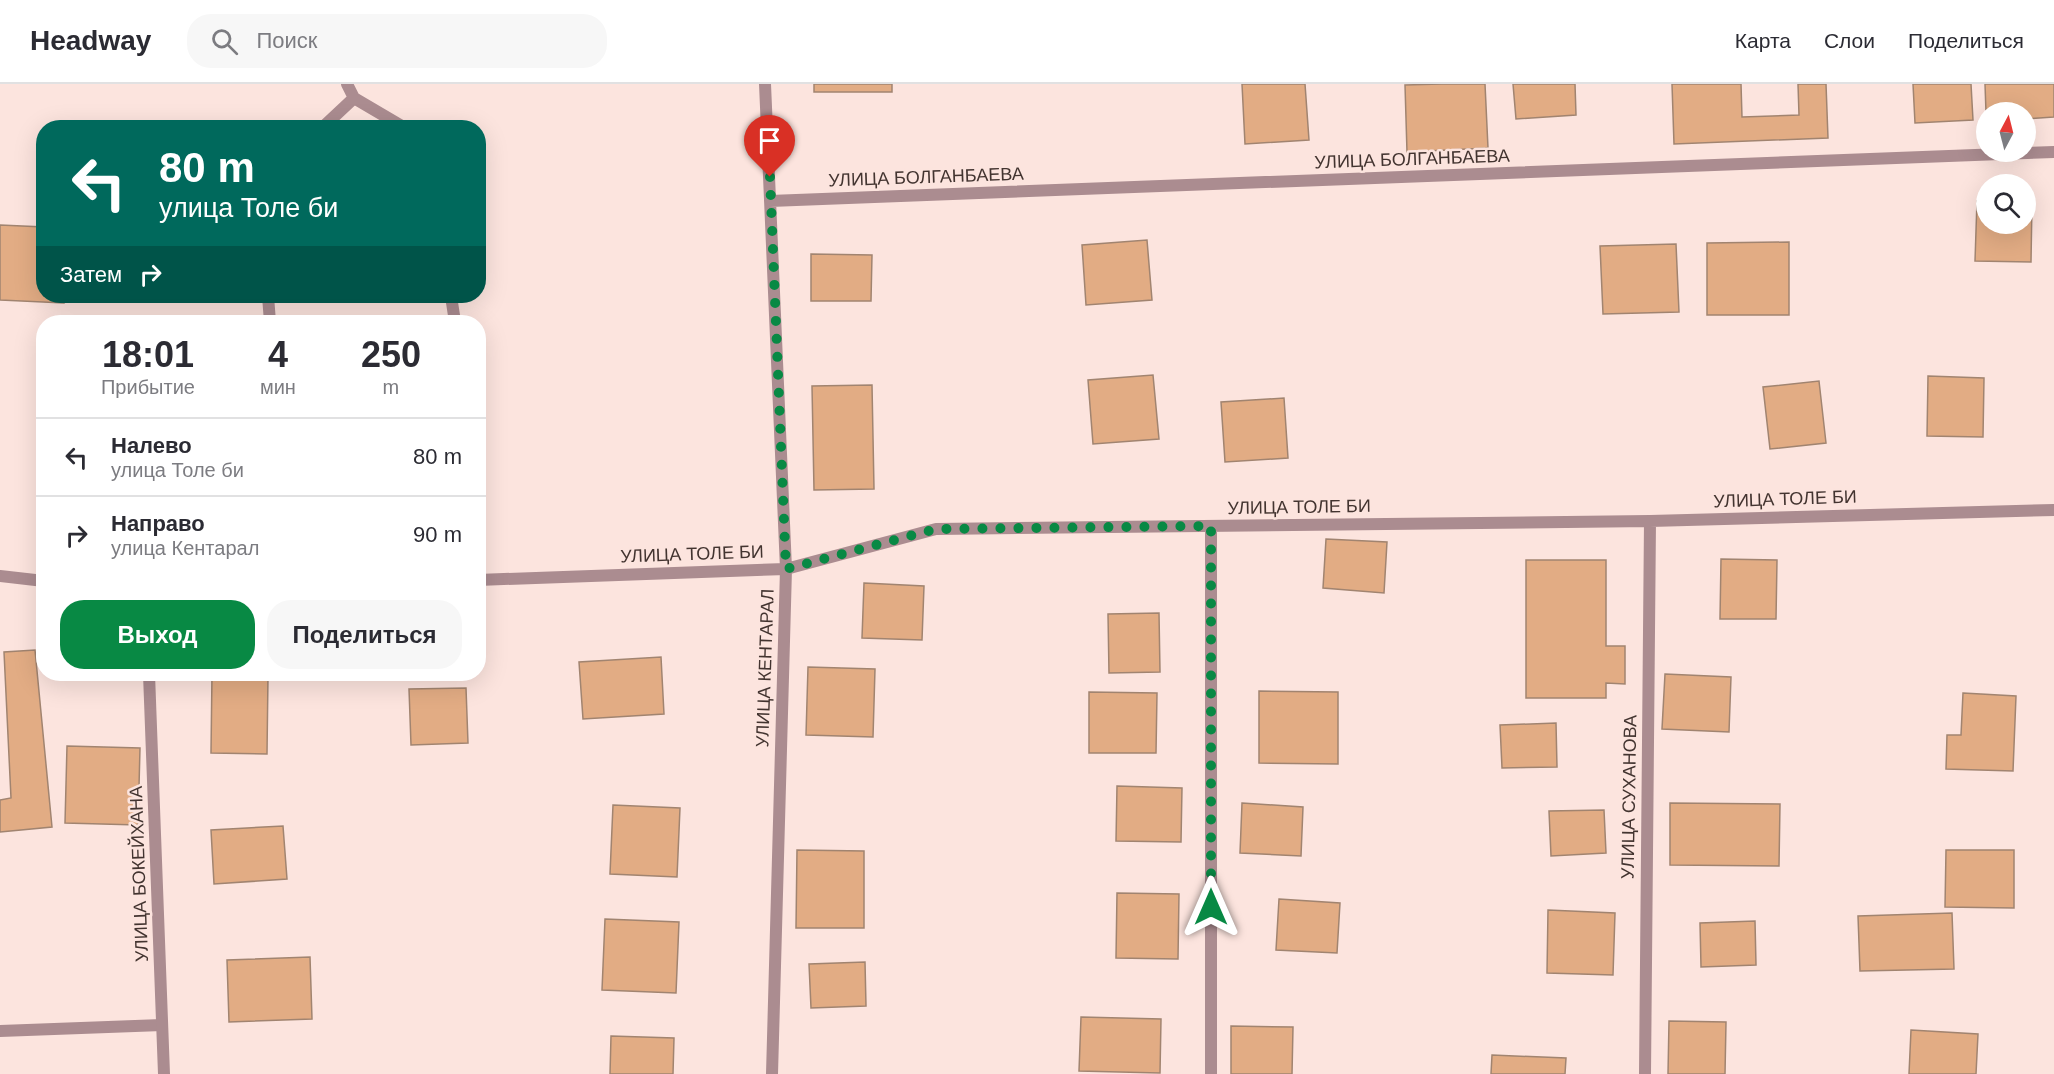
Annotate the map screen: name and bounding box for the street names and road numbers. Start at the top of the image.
street label: УЛИЦА БОЛГАНБАЕВА [1314,146,1510,172]
street label: УЛИЦА БОЛГАНБАЕВА [828,164,1024,190]
street label: УЛИЦА ТОЛЕ БИ [1713,487,1857,511]
street label: УЛИЦА ТОЛЕ БИ [1227,496,1371,518]
street label: УЛИЦА ТОЛЕ БИ [620,542,764,566]
street label: УЛИЦА КЕНТАРАЛ [752,588,778,748]
street label: УЛИЦА СУХАНОВА [1618,715,1640,879]
street label: УЛИЦА БОКЕЙХАНА [125,786,152,962]

